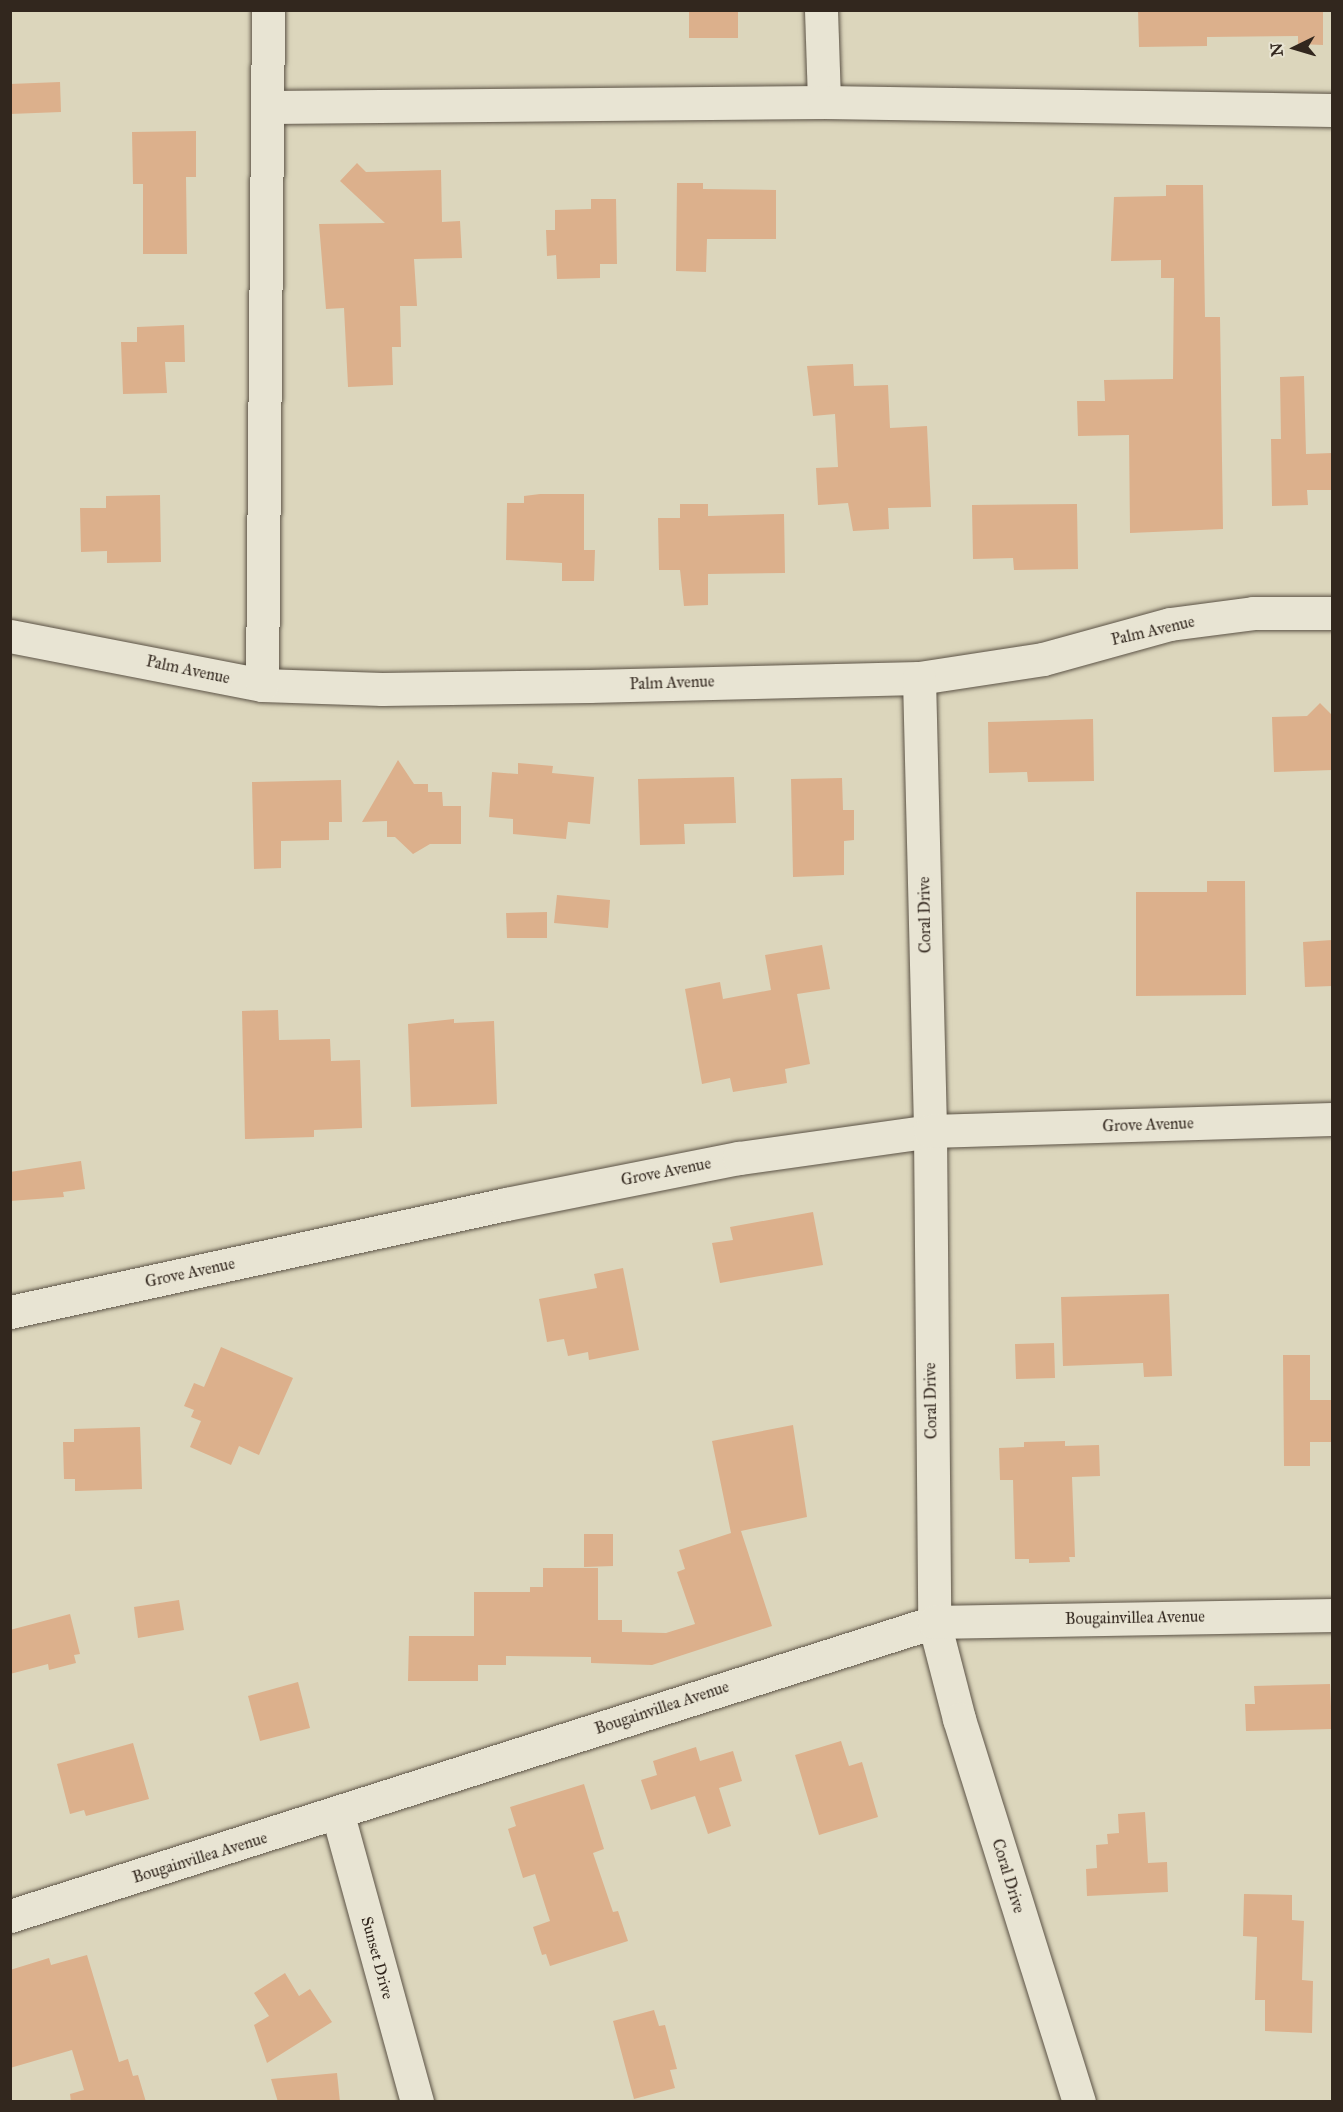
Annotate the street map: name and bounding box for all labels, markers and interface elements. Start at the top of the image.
north arrow [1265,18,1325,78]
text: N [1267,42,1287,57]
street label: Palm Avenue [1109,612,1197,650]
street label: Palm Avenue [144,652,232,688]
street label: Palm Avenue [629,672,715,694]
street label: Coral Drive [915,877,935,953]
street label: Grove Avenue [1102,1114,1194,1136]
street label: Grove Avenue [619,1154,713,1190]
street label: Grove Avenue [143,1254,237,1292]
street label: Coral Drive [921,1363,941,1439]
street label: Bougainvillea Avenue [1065,1607,1205,1629]
street label: Bougainvillea Avenue [592,1677,732,1739]
street label: Bougainvillea Avenue [130,1828,270,1888]
street label: Coral Drive [988,1837,1028,1915]
street label: Sunset Drive [357,1914,397,2002]

